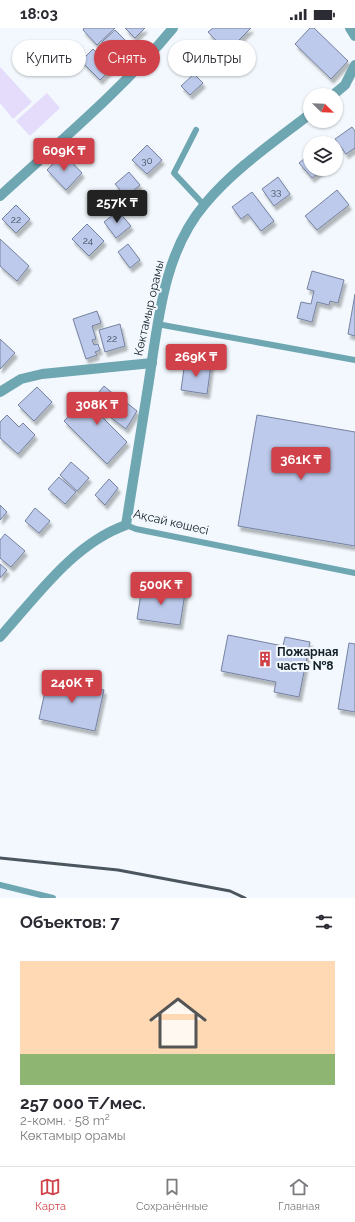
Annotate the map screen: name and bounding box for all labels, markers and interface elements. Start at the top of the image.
text: 18:03 [20,5,58,23]
chip: Купить [12,40,86,76]
chip: Снять [94,40,160,76]
chip: Фильтры [168,40,256,76]
north arrow [303,88,343,128]
map controls [303,88,343,176]
button: layers [303,136,343,176]
pin: 609K ₸ [31,138,97,172]
text: 609K ₸ [42,143,86,158]
house number: 30 [141,155,153,166]
house number: 33 [271,186,281,197]
pin: 257K ₸ [84,190,150,224]
text: 257K ₸ [96,195,138,210]
house number: 22 [11,214,21,225]
house number: 24 [83,235,94,246]
street label: Көктамыр орамы [131,259,167,357]
house number: 22 [107,333,117,344]
pin: 269K ₸ [163,344,229,378]
text: 269K ₸ [175,349,217,364]
pin: 308K ₸ [64,392,130,426]
text: 308K ₸ [76,397,118,412]
pin: 361K ₸ [268,447,334,481]
text: 361K ₸ [280,452,322,467]
street label: Ақсай көшесі [132,507,210,537]
pin: 500K ₸ [128,572,194,606]
text: 500K ₸ [140,577,182,592]
place label: Пожарная часть №8 [277,645,339,673]
building icon: Пожарная часть №8 [256,650,274,668]
pin: 240K ₸ [39,670,105,704]
text: 240K ₸ [51,675,93,690]
icon: filters [313,911,335,933]
text: Объектов: 7 [20,912,120,932]
icon: home [142,987,214,1059]
text: 257 000 ₸/мес. [20,1093,146,1113]
text: 2-комн. · 58 m² [20,1113,110,1128]
text: Көктамыр орамы [20,1128,126,1143]
tab: Карта [35,1176,66,1213]
tab: Сохранённые [136,1176,208,1213]
tab: Главная [278,1176,320,1213]

